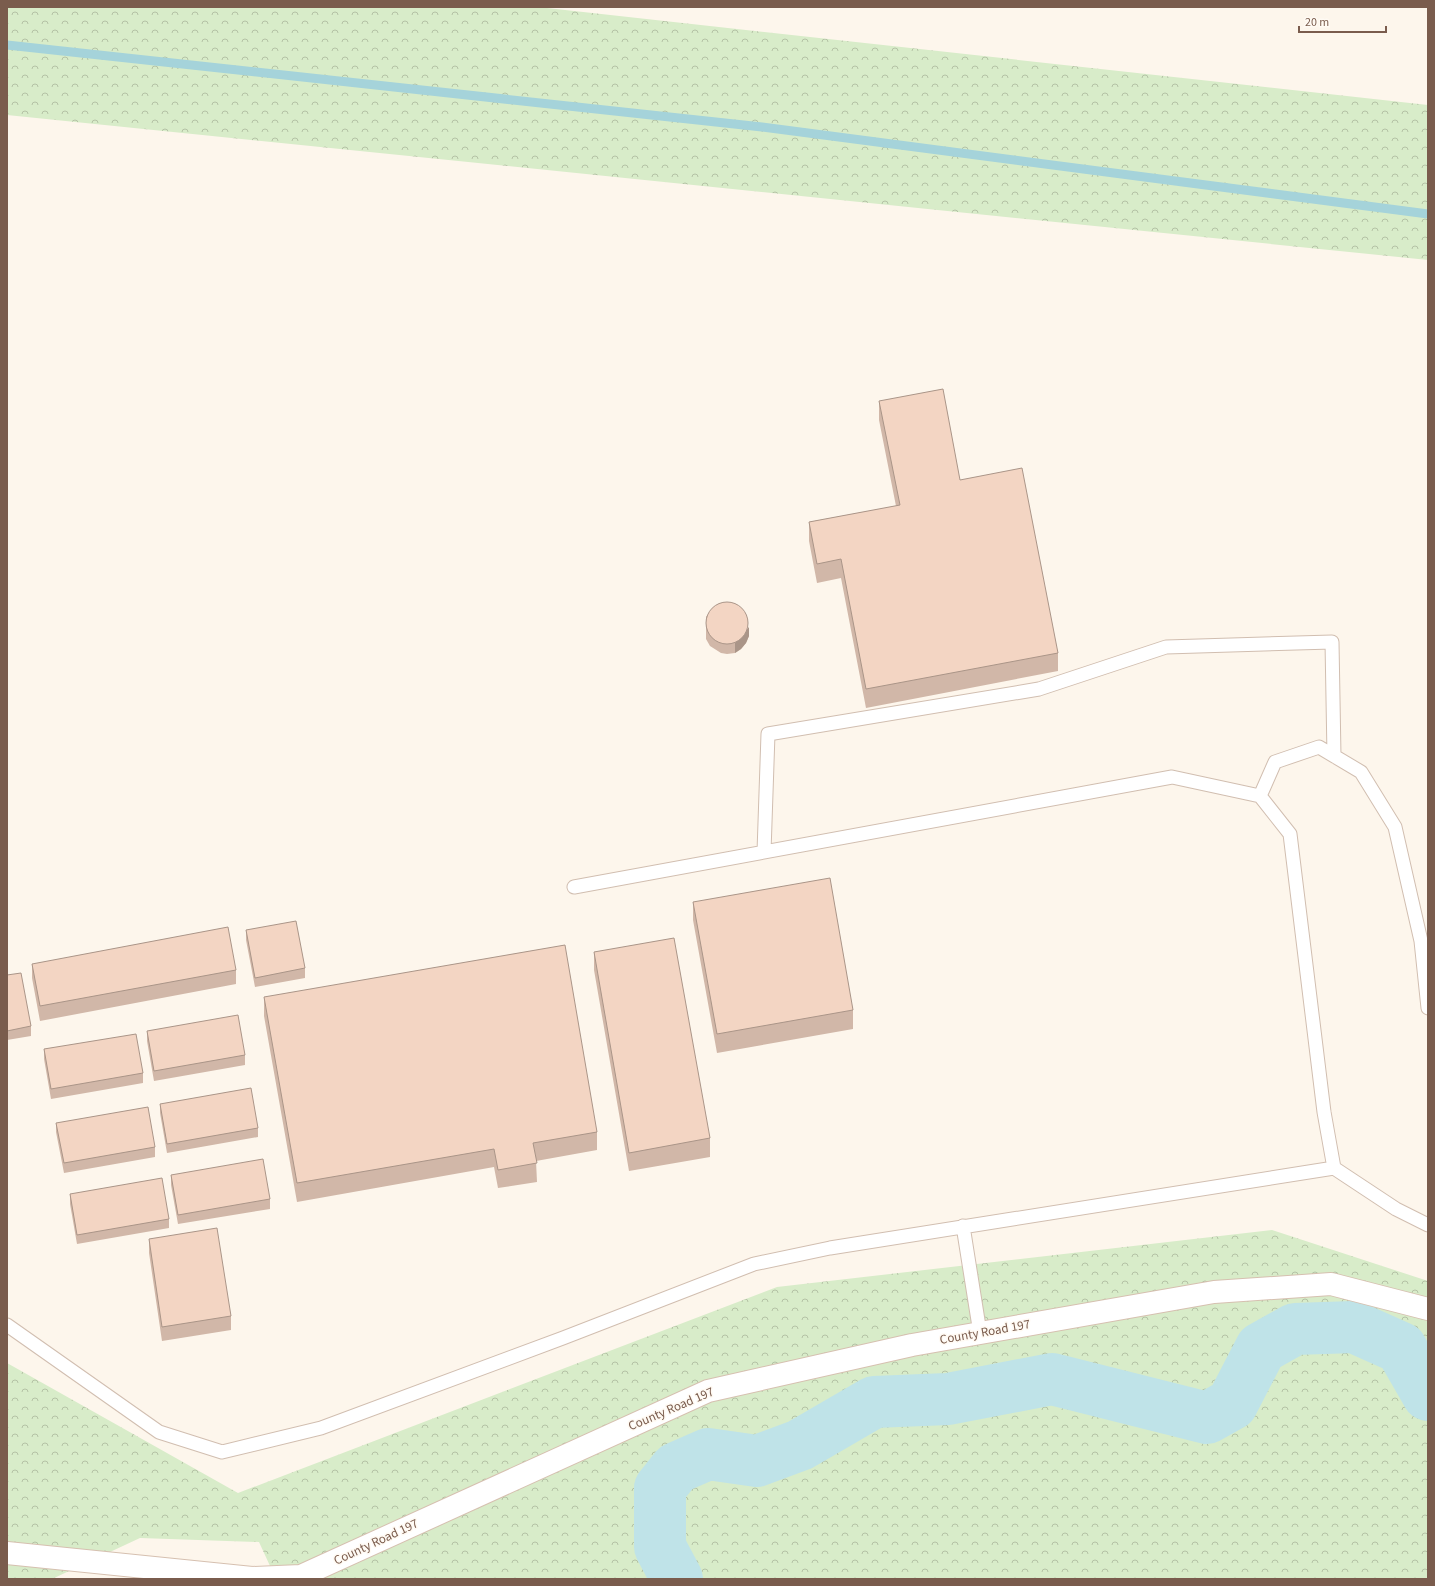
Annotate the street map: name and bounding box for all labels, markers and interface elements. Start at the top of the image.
scale bar [1299,8,1386,34]
text: 20 m [1305,14,1329,31]
street label: County Road 197 [938,1315,1032,1349]
street label: County Road 197 [625,1383,717,1435]
street label: County Road 197 [331,1514,421,1570]

